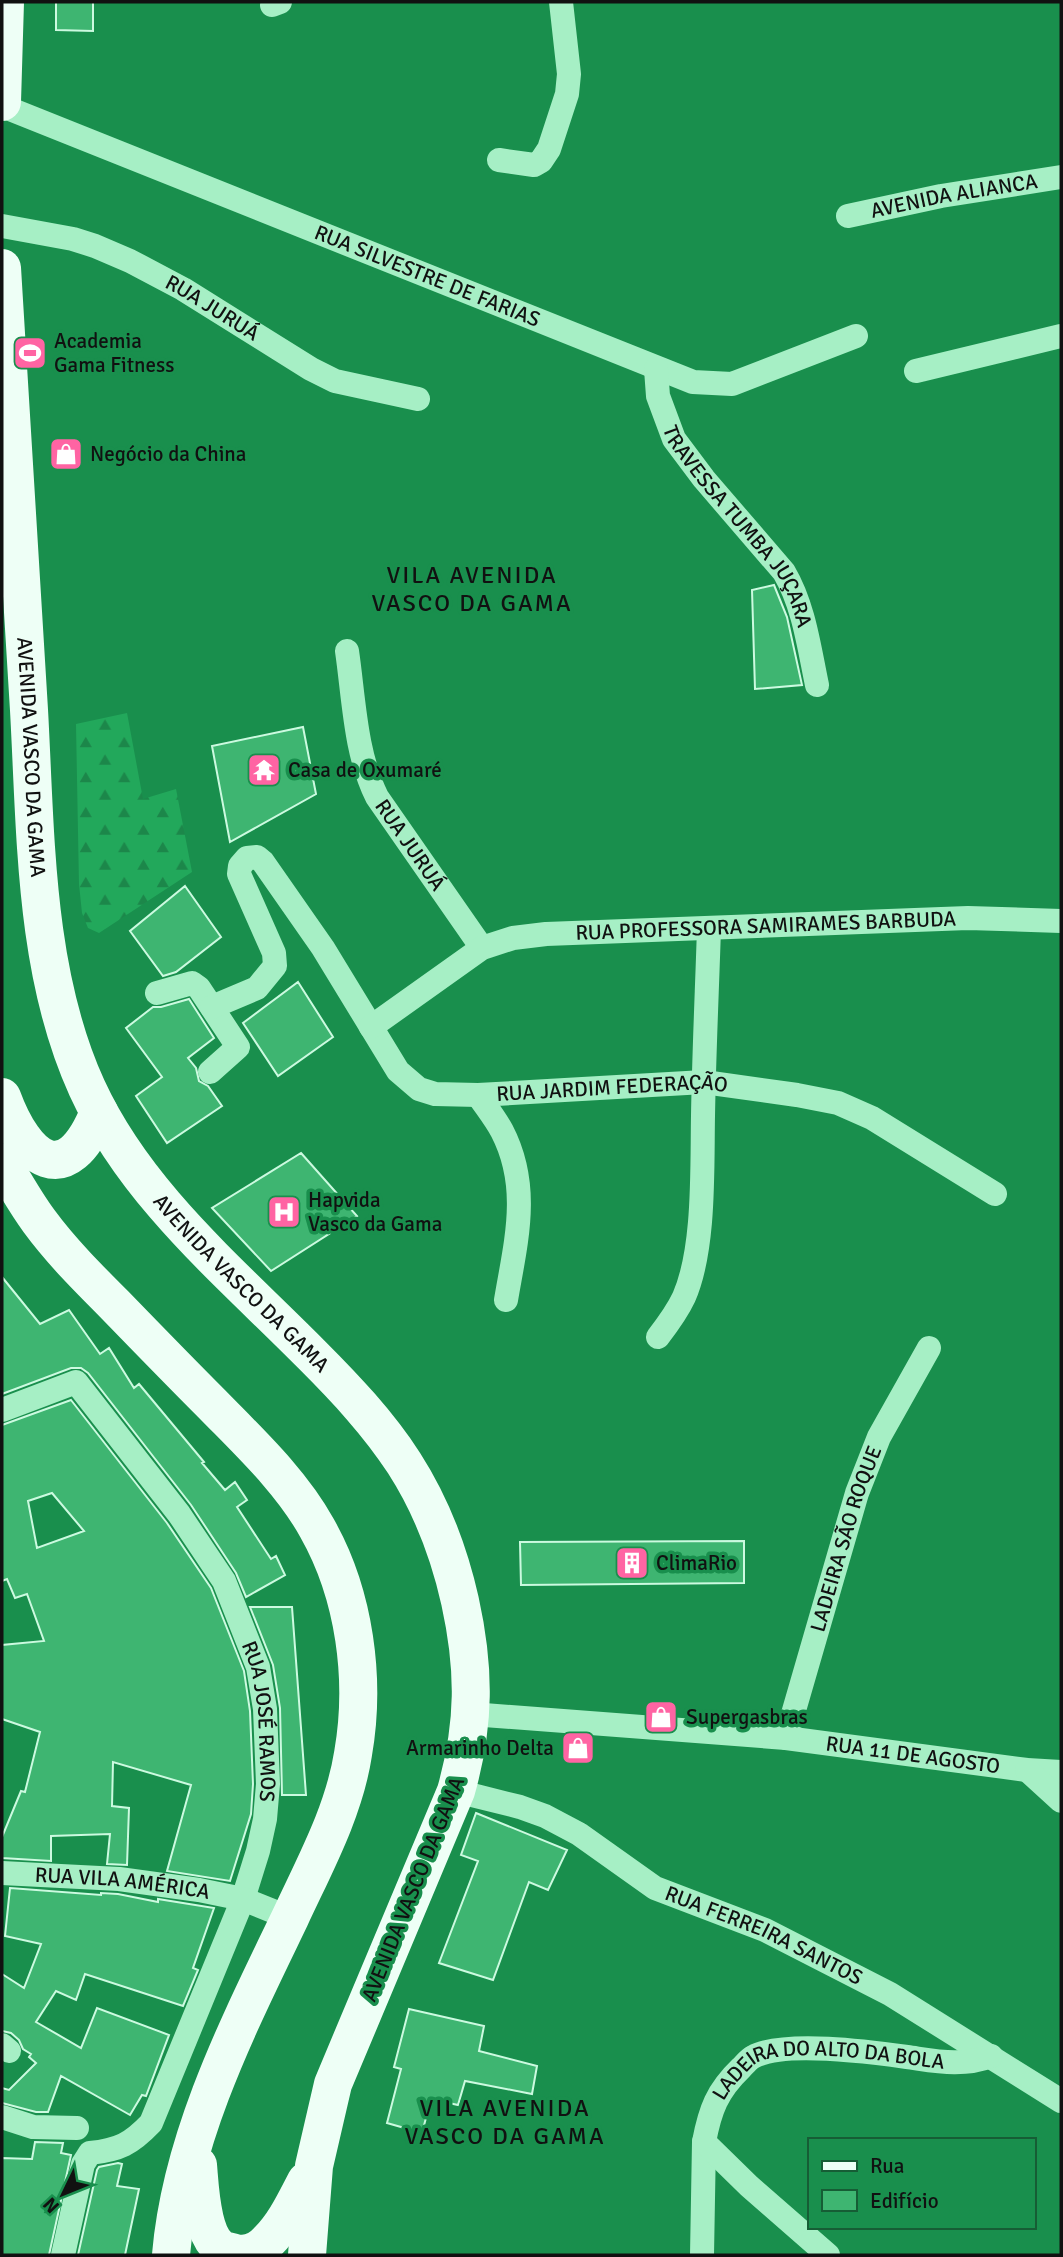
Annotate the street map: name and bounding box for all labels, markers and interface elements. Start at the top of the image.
street label: AVENIDA ALIANCA [868,168,1040,224]
street label: RUA SILVESTRE DE FARIAS [311,219,544,333]
street label: RUA JURUÁ [161,269,264,347]
place label: Academia Gama Fitness [54,328,174,378]
sports icon: Academia Gama Fitness [11,334,49,372]
street label: TRAVESSA TUMBA JUÇARA [657,422,818,630]
shop icon: Negócio da China [47,435,85,473]
place label: Negócio da China [90,441,246,467]
district label: VILA AVENIDA VASCO DA GAMA [371,560,573,618]
street label: AVENIDA VASCO DA GAMA [11,636,51,878]
temple icon: Casa de Oxumaré [245,751,283,789]
place label: Casa de Oxumaré [288,757,442,783]
street label: RUA JURUÁ [369,794,451,896]
street label: RUA PROFESSORA SAMIRAMES BARBUDA [575,905,957,946]
street label: RUA JARDIM FEDERAÇÃO [496,1069,730,1107]
place label: Hapvida Vasco da Gama [308,1187,442,1237]
street label: AVENIDA VASCO DA GAMA [148,1189,335,1378]
hospital icon: Hapvida Vasco da Gama [265,1193,303,1231]
street label: LADEIRA SÃO ROQUE [804,1442,887,1635]
building icon: ClimaRio [613,1544,651,1582]
place label: ClimaRio [656,1550,737,1576]
street label: RUA JOSÉ RAMOS [236,1637,281,1803]
shop icon: Supergasbras [642,1698,680,1736]
place label: Supergasbras [686,1704,808,1730]
shop icon: Armarinho Delta [559,1729,597,1767]
street label: RUA 11 DE AGOSTO [824,1730,1002,1779]
place label: Armarinho Delta [406,1735,554,1761]
street label: AVENIDA VASCO DA GAMA [356,1773,470,2005]
street label: RUA VILA AMÉRICA [34,1862,213,1905]
street label: RUA FERREIRA SANTOS [661,1880,867,1991]
street label: LADEIRA DO ALTO DA BOLA [706,2035,946,2105]
district label: VILA AVENIDA VASCO DA GAMA [404,2093,606,2151]
legend [808,2138,1035,2229]
text: Rua [870,2153,904,2179]
north arrow [28,2159,98,2229]
text: Edifício [870,2188,939,2214]
text: N [38,2192,65,2218]

